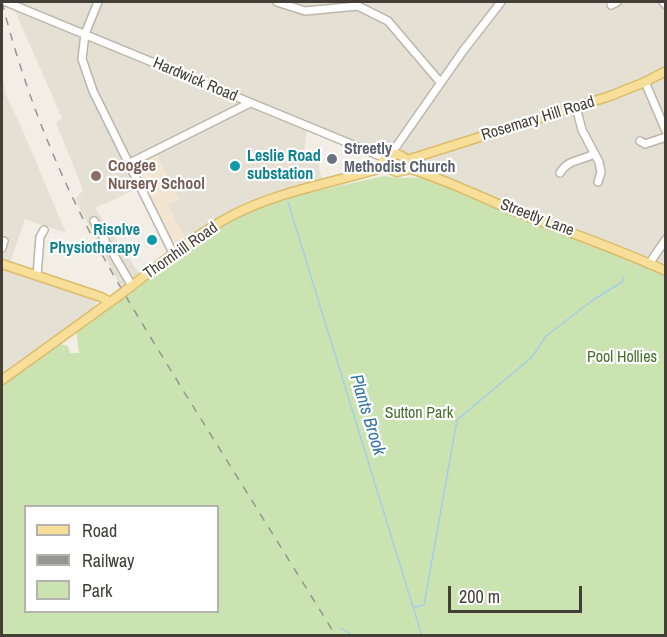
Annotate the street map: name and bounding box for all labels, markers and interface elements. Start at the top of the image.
street label: Hardwick Road [150,54,240,106]
street label: Rosemary Hill Road [479,93,597,145]
place label: Streetly Methodist Church [344,140,456,178]
place label: Leslie Road substation [247,147,321,185]
marker: Streetly Methodist Church [325,152,339,166]
place label: Coogee Nursery School [108,157,205,195]
marker: Leslie Road substation [228,159,242,173]
marker: Coogee Nursery School [89,169,103,183]
street label: Streetly Lane [497,195,577,241]
street label: Thornhill Road [140,218,222,284]
place label: Risolve Physiotherapy [50,221,140,259]
marker: Risolve Physiotherapy [145,233,159,247]
park label: Pool Hollies [587,348,657,368]
water label: Plants Brook [344,372,390,458]
park label: Sutton Park [385,404,453,424]
legend [24,505,219,613]
text: Road [82,518,117,543]
text: Railway [82,548,135,573]
scale bar [451,574,584,612]
text: Park [82,578,112,603]
text: 200 m [459,584,500,609]

